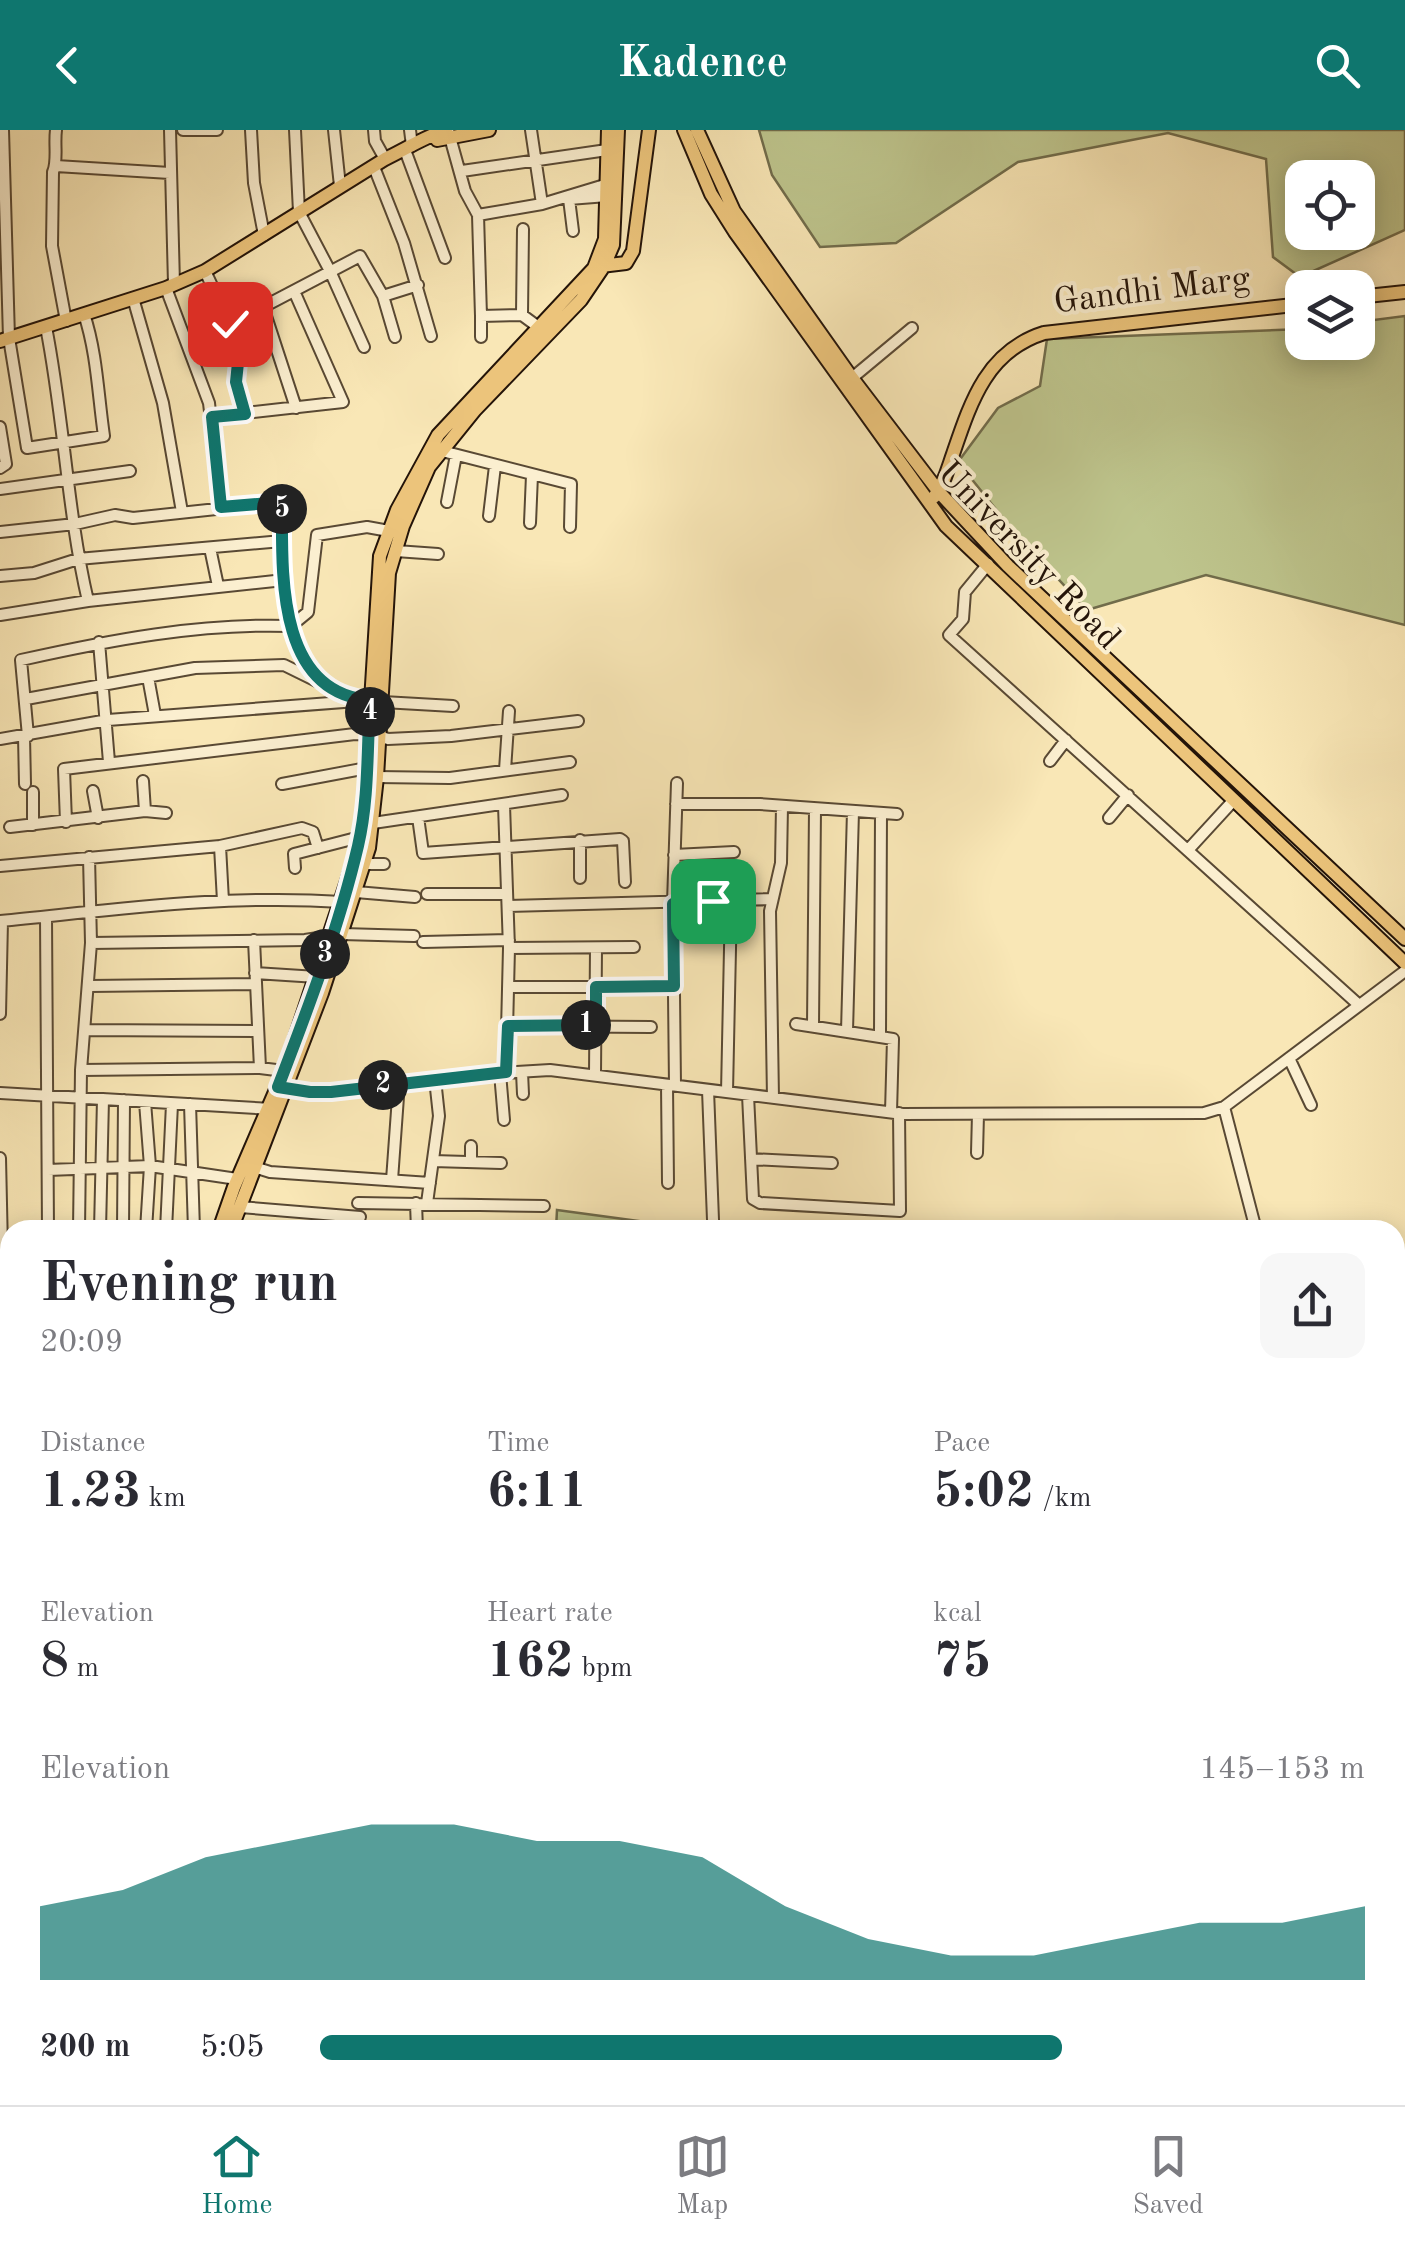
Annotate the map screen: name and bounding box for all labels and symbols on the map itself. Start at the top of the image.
street label: Gandhi Marg [1052,262,1252,320]
pin [188,282,273,367]
street label: University Road [930,455,1126,657]
pin: 5 [257,484,307,534]
pin: 4 [345,687,395,737]
pin [671,859,756,944]
pin: 3 [300,929,350,979]
pin: 1 [561,1000,611,1050]
pin: 2 [358,1060,408,1110]

